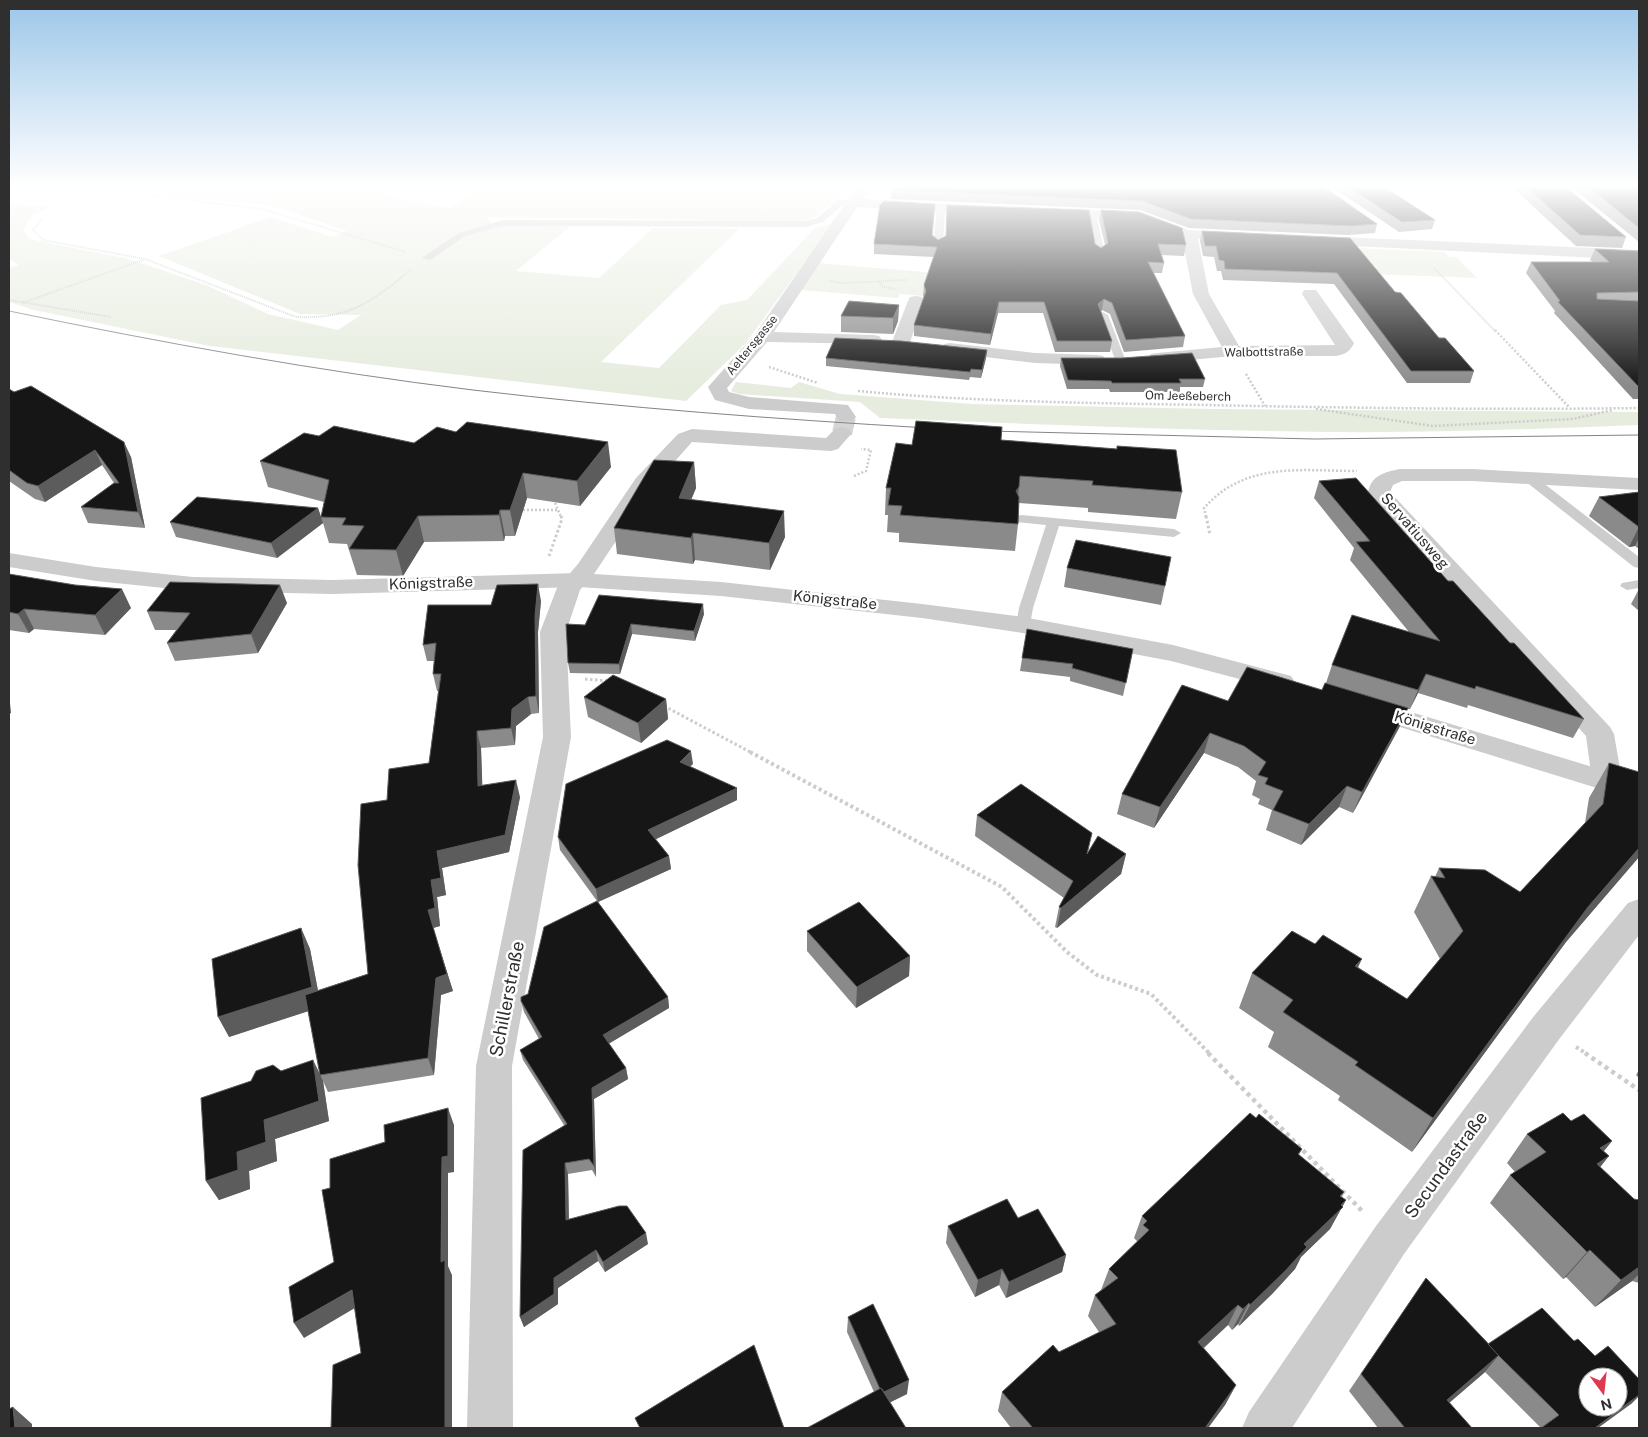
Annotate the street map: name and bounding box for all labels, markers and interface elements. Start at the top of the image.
street label: Aeltersgasse [724,312,781,378]
street label: Walbottstraße [1224,344,1304,360]
street label: Om Jeeßeberch [1145,388,1231,404]
street label: Servatiusweg [1378,489,1453,572]
street label: Königstraße [389,573,473,592]
street label: Königstraße [792,587,878,612]
street label: Königstraße [1392,707,1478,748]
street label: Schillerstraße [485,939,528,1059]
street label: Secundastraße [1400,1107,1491,1222]
north arrow [1578,1367,1628,1417]
text: N [1599,1395,1614,1414]

